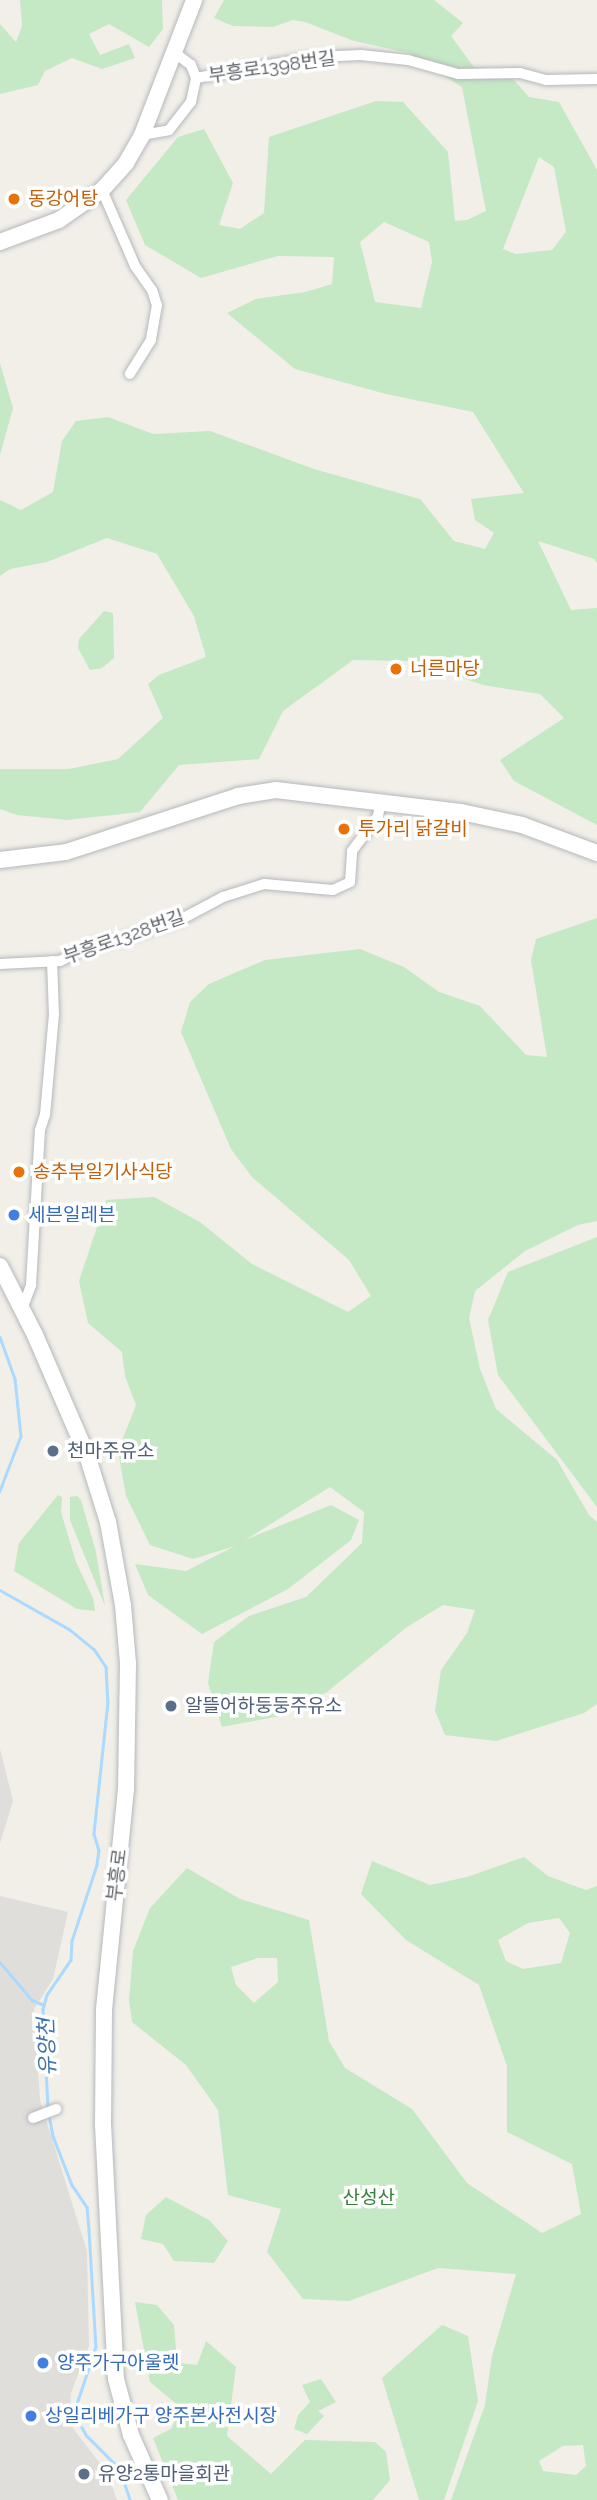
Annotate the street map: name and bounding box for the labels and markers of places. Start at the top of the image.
place label: 동강어탕 [28,188,98,210]
marker: 동강어탕 [6,191,22,207]
place label: 너른마당 [410,658,480,680]
marker: 너른마당 [388,661,404,677]
place label: 투가리 닭갈비 [358,818,468,840]
marker: 투가리 닭갈비 [336,821,352,837]
place label: 송추부일기사식당 [33,1161,173,1183]
marker: 송추부일기사식당 [11,1164,27,1180]
place label: 세븐일레븐 [28,1204,115,1226]
marker: 세븐일레븐 [6,1207,22,1223]
place label: 천마주유소 [67,1440,154,1462]
marker: 천마주유소 [45,1443,61,1459]
place label: 알뜰어하둥둥주유소 [185,1695,342,1717]
marker: 알뜰어하둥둥주유소 [163,1698,179,1714]
place label: 양주가구아울렛 [57,2352,179,2374]
marker: 양주가구아울렛 [35,2355,51,2371]
place label: 상일리베가구 양주본사전시장 [45,2405,277,2427]
marker: 상일리베가구 양주본사전시장 [23,2408,39,2424]
place label: 유양2통마을회관 [98,2463,230,2485]
marker: 유양2통마을회관 [76,2466,92,2482]

